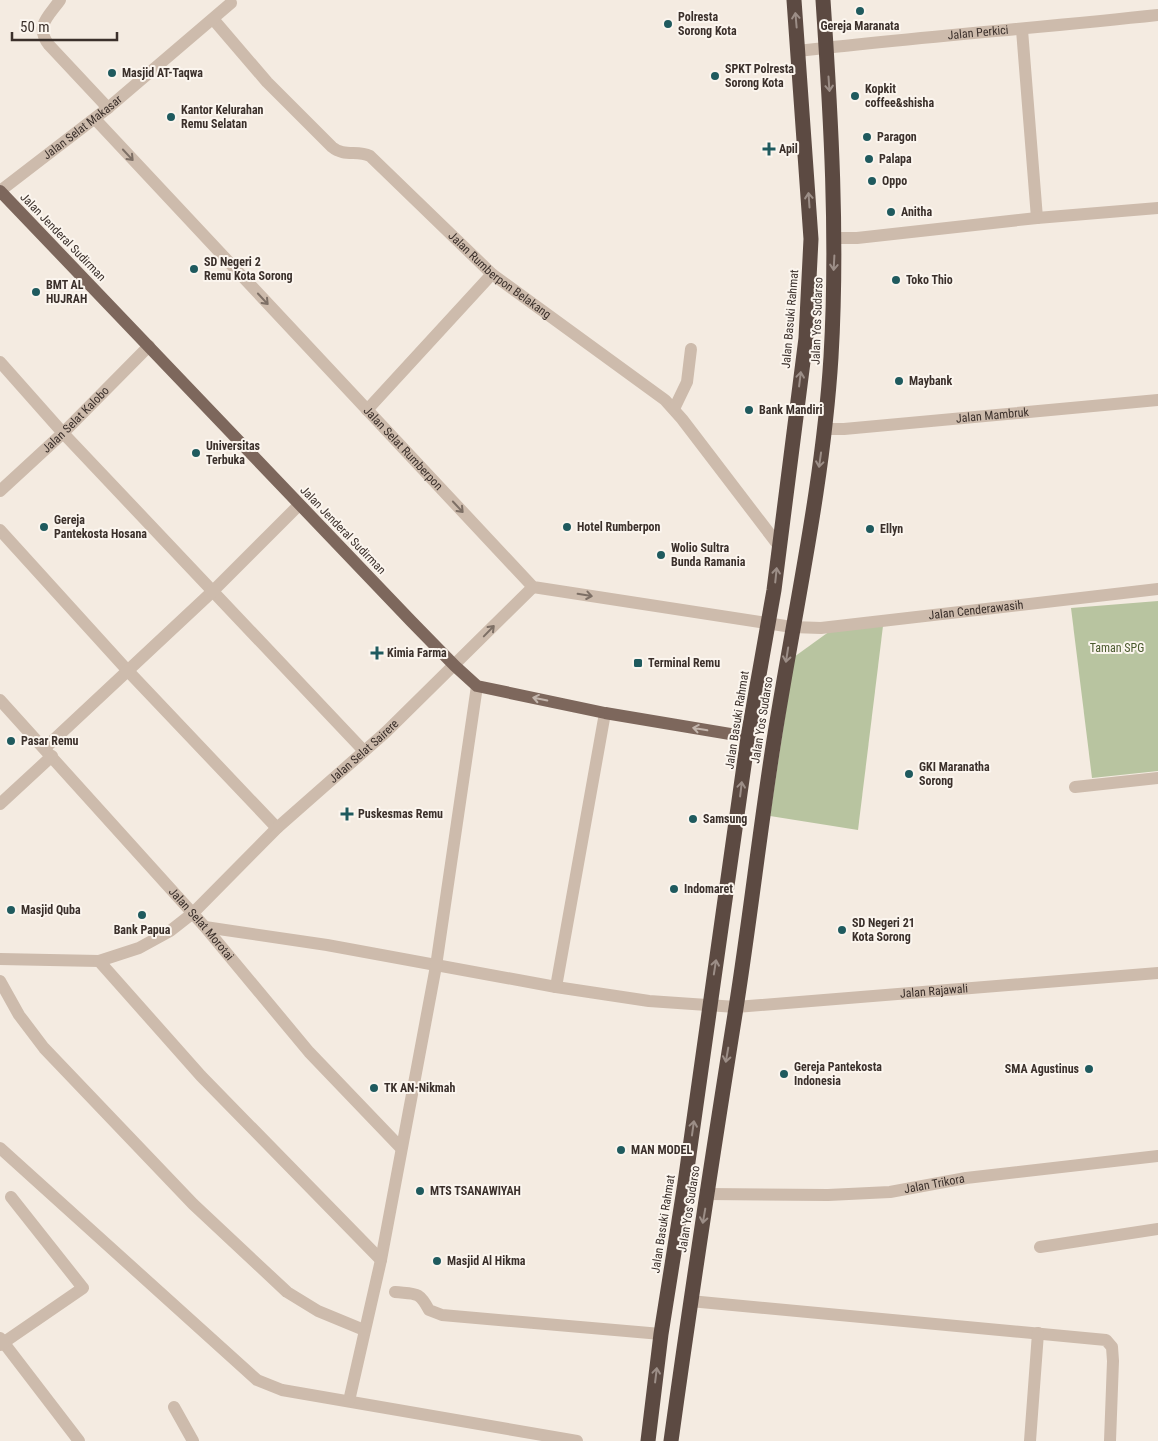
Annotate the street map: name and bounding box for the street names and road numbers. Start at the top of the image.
street label: Jalan Perkici [947,23,1009,42]
street label: Jalan Selat Makasar [40,92,125,163]
street label: Jalan Jenderal Sudirman [17,190,109,284]
street label: Jalan Rumberpon Belakang [445,229,554,322]
street label: Jalan Basuki Rahmat [779,268,801,369]
street label: Jalan Yos Sudarso [808,277,826,365]
street label: Jalan Selat Kalobo [39,384,112,456]
street label: Jalan Selat Rumberpon [361,404,446,493]
street label: Jalan Mambruk [955,405,1030,426]
street label: Jalan Jenderal Sudirman [297,483,389,577]
street label: Jalan Cenderawasih [928,598,1024,623]
street label: Jalan Basuki Rahmat [722,669,752,770]
street label: Jalan Yos Sudarso [748,676,776,764]
street label: Jalan Selat Sairere [326,716,402,786]
street label: Jalan Selat Morotai [166,885,237,963]
street label: Jalan Rajawali [899,981,969,1001]
street label: Jalan Yos Sudarso [675,1165,703,1253]
street label: Jalan Trikora [903,1171,966,1196]
street label: Jalan Basuki Rahmat [648,1173,678,1274]

